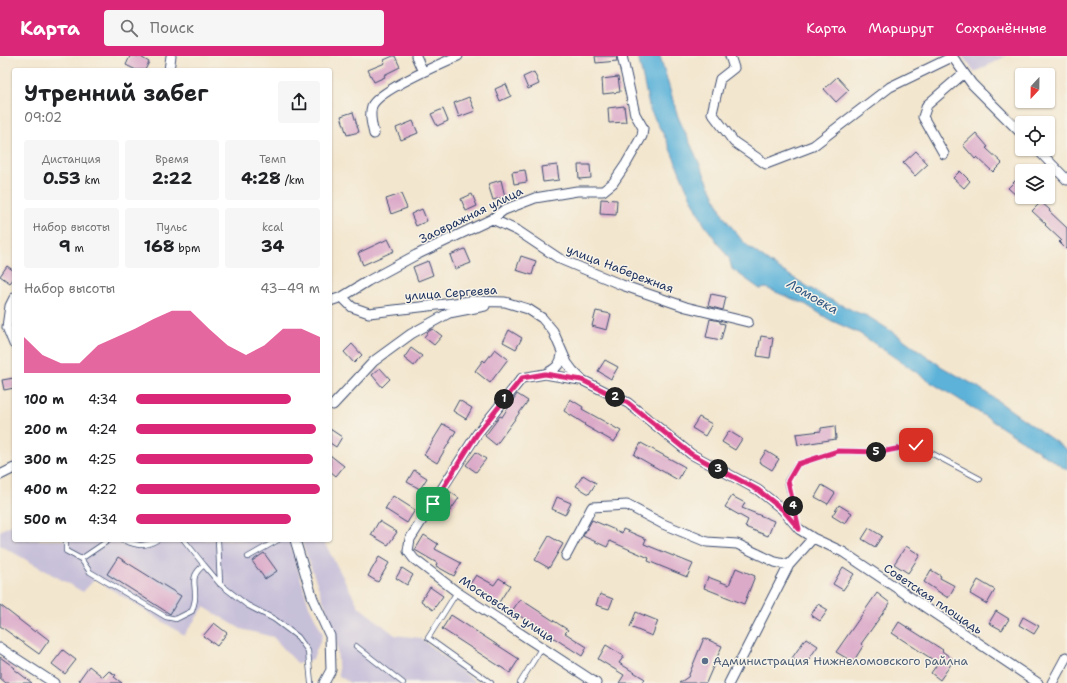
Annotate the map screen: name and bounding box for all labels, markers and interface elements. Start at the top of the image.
search box [104,10,384,46]
text: Карта [20,16,80,41]
icon: search [118,17,140,39]
text: Поиск [150,18,194,38]
text: Карта [806,19,846,37]
text: Маршрут [868,19,934,37]
text: Сохранённые [956,19,1047,37]
north arrow [1015,68,1055,108]
map controls [1015,68,1055,204]
text: Утренний забег [24,79,208,108]
button: share [278,81,320,123]
text: 09:02 [24,109,62,126]
button: locate [1015,116,1055,156]
text: Дистанция [42,152,101,167]
text: Время [155,152,189,167]
text: Темп [259,152,286,167]
button: layers [1015,164,1055,204]
text: 0.53 [43,167,81,189]
text: 2:22 [152,167,192,189]
text: 4:28 [241,167,281,189]
text: km [81,173,100,188]
text: /km [281,173,304,188]
street label: Заовражная улица [417,183,526,247]
text: Набор высоты [33,220,110,235]
text: Пульс [157,220,187,235]
text: kcal [262,220,283,235]
text: 9 [59,235,71,257]
text: 168 [144,235,175,257]
text: 34 [261,235,284,257]
text: m [71,241,84,256]
text: bpm [175,241,200,256]
street label: улица Набережная [564,241,676,297]
water label: Ломовка [783,274,841,318]
text: Набор высоты [24,280,115,297]
text: 43–49 m [260,280,320,297]
street label: улица Сергеева [404,282,498,304]
pin: 2 [605,387,625,407]
pin: 1 [494,389,514,409]
text: 2 [611,389,619,404]
text: 100 m [24,391,64,408]
text: 4:34 [88,391,117,408]
text: 1 [501,391,507,406]
text: 200 m [24,421,67,438]
text: 4:24 [88,421,117,438]
pin [899,428,933,462]
icon: check [905,434,927,456]
pin: 5 [866,442,886,462]
text: 5 [873,444,879,459]
text: 300 m [24,451,68,468]
text: 4:25 [88,451,116,468]
pin: 3 [708,459,728,479]
text: 3 [714,461,722,476]
text: 400 m [24,481,68,498]
text: 4:22 [88,481,117,498]
pin [416,487,450,521]
icon: arrive [422,493,444,515]
pin: 4 [783,496,803,516]
text: 4 [789,498,797,513]
text: 500 m [24,511,67,528]
text: 4:34 [88,511,117,528]
street label: Советская площадь [881,560,985,638]
street label: Московская улица [456,572,558,646]
place label: Администрация Нижнеломовского райлна [713,653,968,669]
marker: Администрация Нижнеломовского райлна [700,656,710,666]

